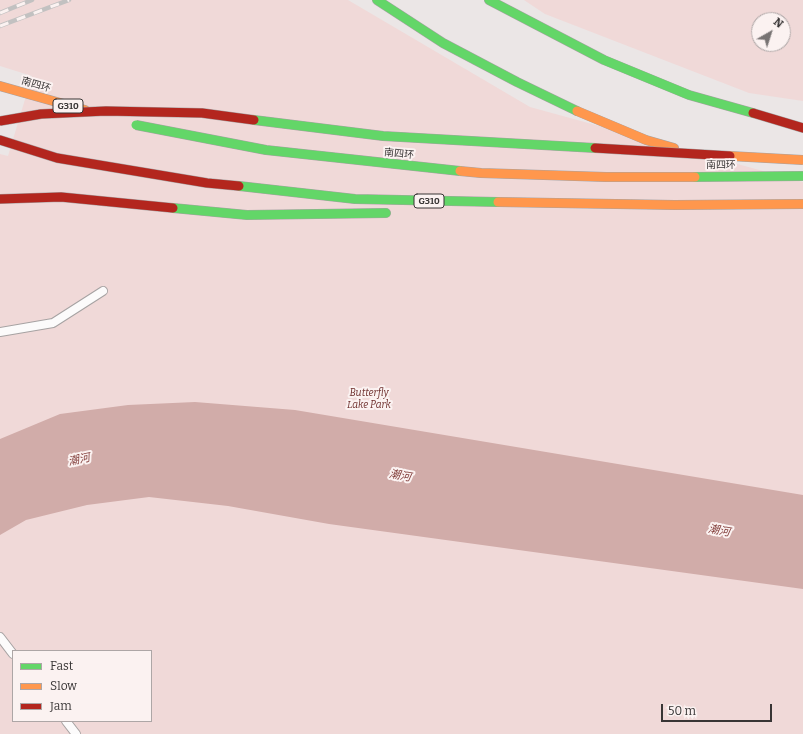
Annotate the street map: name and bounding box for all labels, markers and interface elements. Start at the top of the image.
north arrow [751,12,791,52]
text: N [771,15,786,31]
street label: 南四环 [20,75,52,95]
road number: G310 [53,99,83,113]
street label: 南四环 [383,146,415,162]
street label: 南四环 [706,159,736,171]
road number: G310 [414,194,444,208]
park label: Butterfly Lake Park [347,387,391,410]
water label: 潮河 [67,451,91,469]
water label: 潮河 [388,468,412,484]
water label: 潮河 [707,523,731,539]
legend [12,650,152,722]
text: Fast [50,659,73,673]
text: Slow [50,679,77,693]
scale bar [663,696,774,722]
text: Jam [50,699,72,713]
text: 50 m [668,704,696,718]

